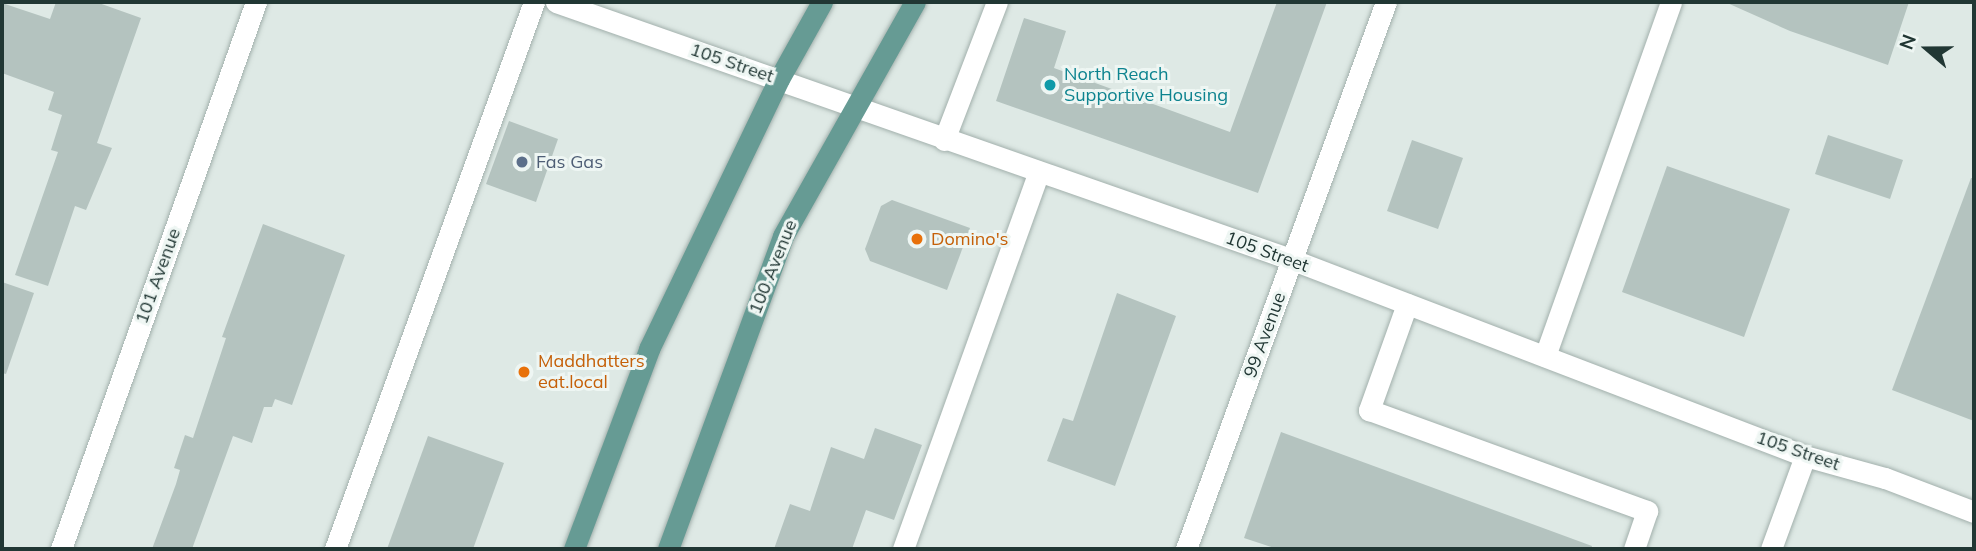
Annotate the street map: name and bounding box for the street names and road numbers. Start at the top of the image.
street label: 105 Street [687,39,777,87]
street label: 100 Avenue [744,217,802,317]
street label: 101 Avenue [131,225,185,327]
street label: 105 Street [1222,227,1312,277]
street label: 99 Avenue [1240,289,1290,381]
street label: 105 Street [1753,427,1843,475]

